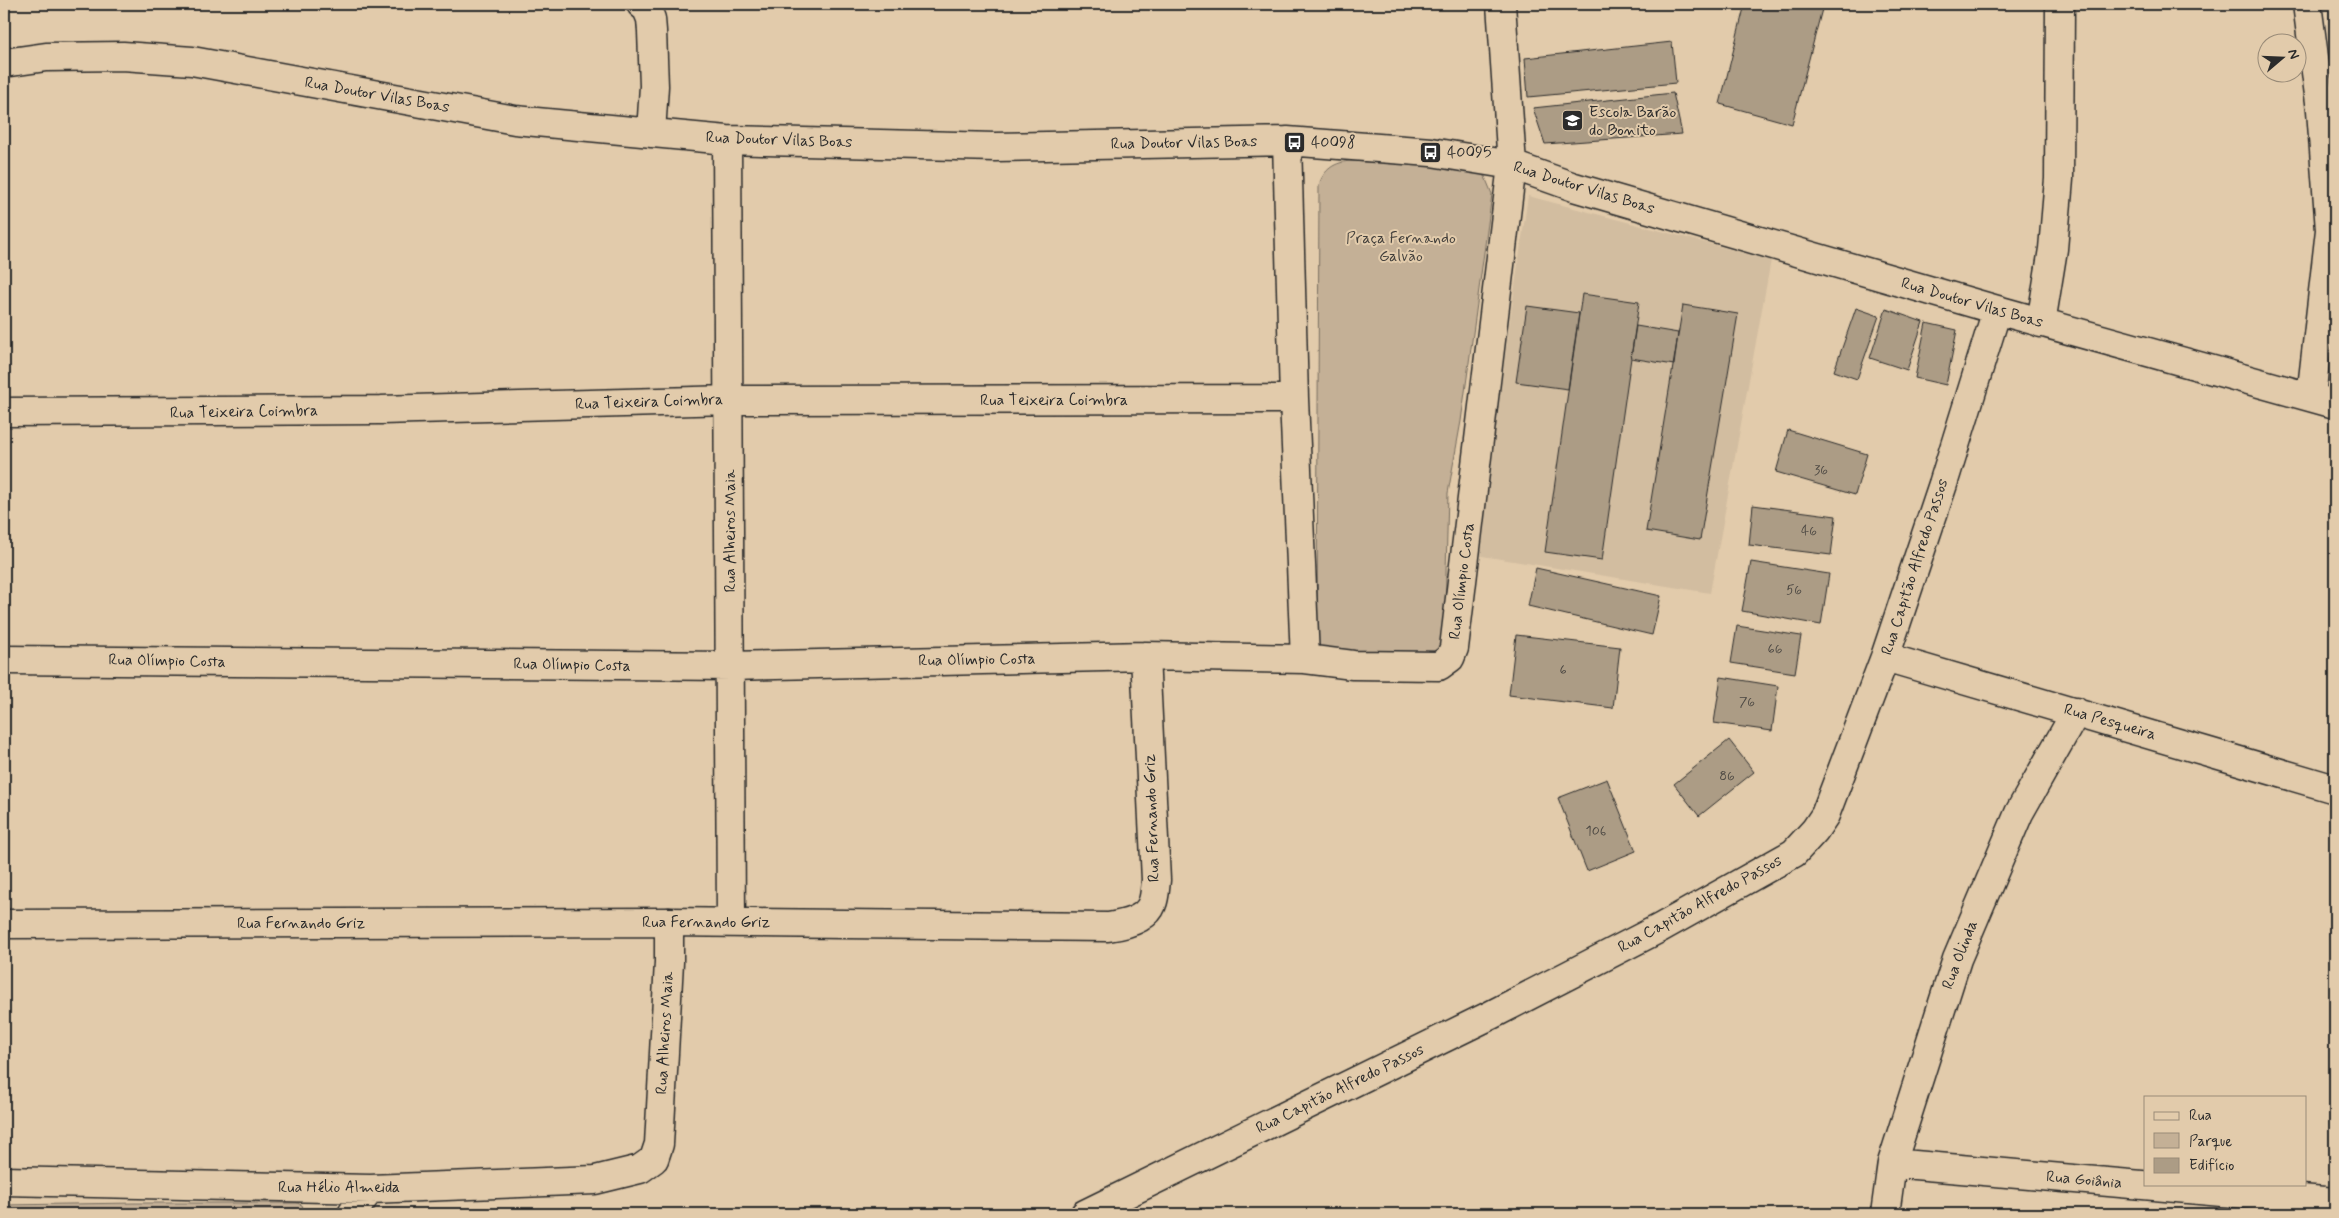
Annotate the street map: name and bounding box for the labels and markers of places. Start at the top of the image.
place label: Escola Barão do Bonito [1589,102,1677,141]
school or university icon: Escola Barão do Bonito [1561,109,1585,133]
bus stop icon: 40098 [1283,130,1307,154]
place label: 40098 [1311,132,1356,153]
bus stop icon: 40095 [1419,140,1443,164]
place label: 40095 [1447,142,1491,163]

